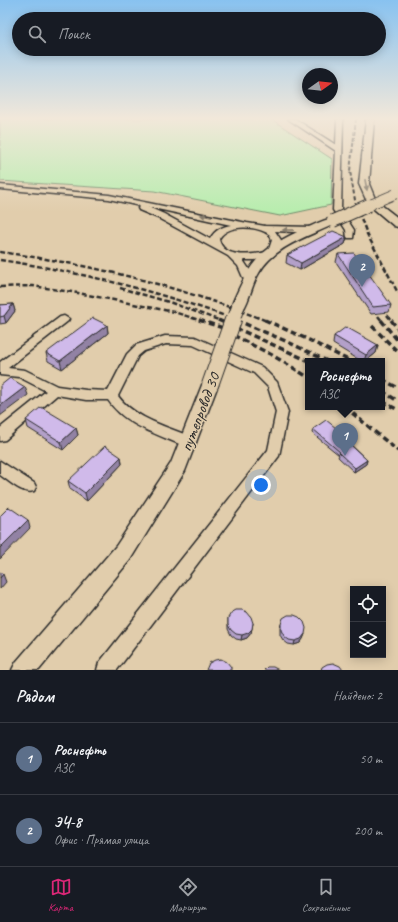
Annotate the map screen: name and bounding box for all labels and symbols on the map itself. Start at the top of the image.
north arrow [302,68,338,104]
one-way arrow [364,179,370,191]
one-way arrow [200,212,212,218]
one-way arrow [281,227,294,233]
pin: 2 [349,254,375,287]
street label: путепровод 30 [175,368,225,454]
pin: 1 [332,423,358,456]
your location [251,475,271,495]

